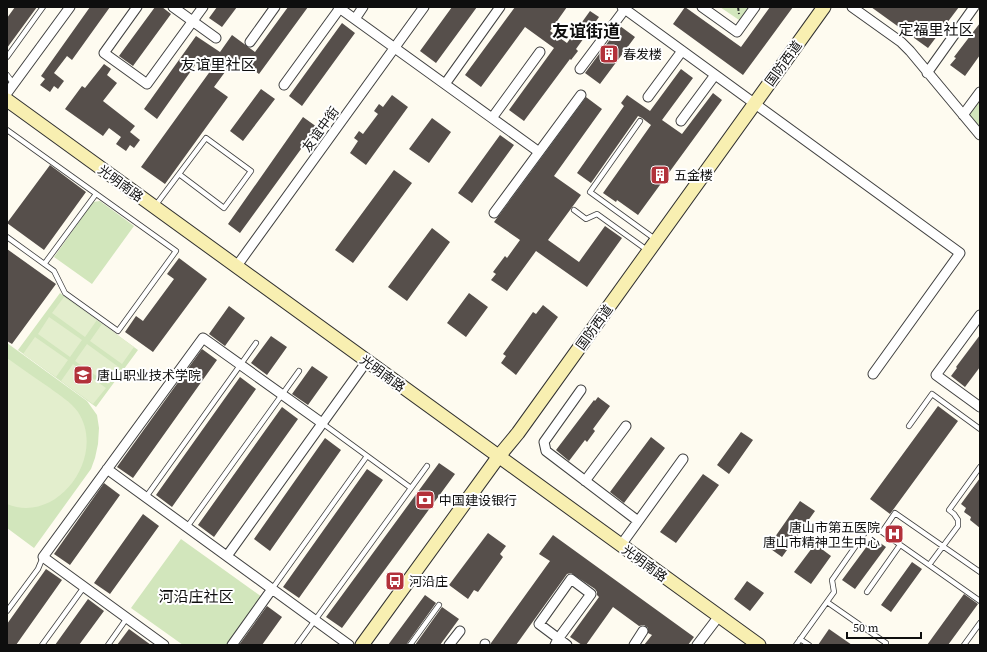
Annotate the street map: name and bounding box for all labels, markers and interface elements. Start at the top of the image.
district label: 友谊街道 [552,19,620,43]
district label: 定福里社区 [898,19,974,40]
street label: 国防西道 [761,37,806,89]
building icon: 春发楼 [598,43,620,65]
place label: 春发楼 [623,46,662,63]
district label: 友谊里社区 [180,54,256,75]
street label: 友谊中街 [298,103,343,155]
street label: 光明南路 [95,161,147,206]
building icon: 五金楼 [649,164,671,186]
place label: 五金楼 [674,167,713,184]
street label: 国防西道 [572,301,617,353]
street label: 光明南路 [357,351,409,396]
school or university icon: 唐山职业技术学院 [72,364,94,386]
place label: 唐山职业技术学院 [97,367,201,384]
bank icon: 中国建设银行 [414,489,436,511]
place label: 中国建设银行 [439,492,517,509]
place label: 唐山市第五医院 唐山市精神卫生中心 [763,519,880,551]
hospital icon: 唐山市第五医院 唐山市精神卫生中心 [883,523,905,545]
street label: 光明南路 [619,541,671,586]
bus stop icon: 河沿庄 [384,570,406,592]
place label: 河沿庄 [409,573,448,590]
district label: 河沿庄社区 [158,586,234,607]
scale bar [847,614,921,640]
text: 50 m [853,620,879,636]

